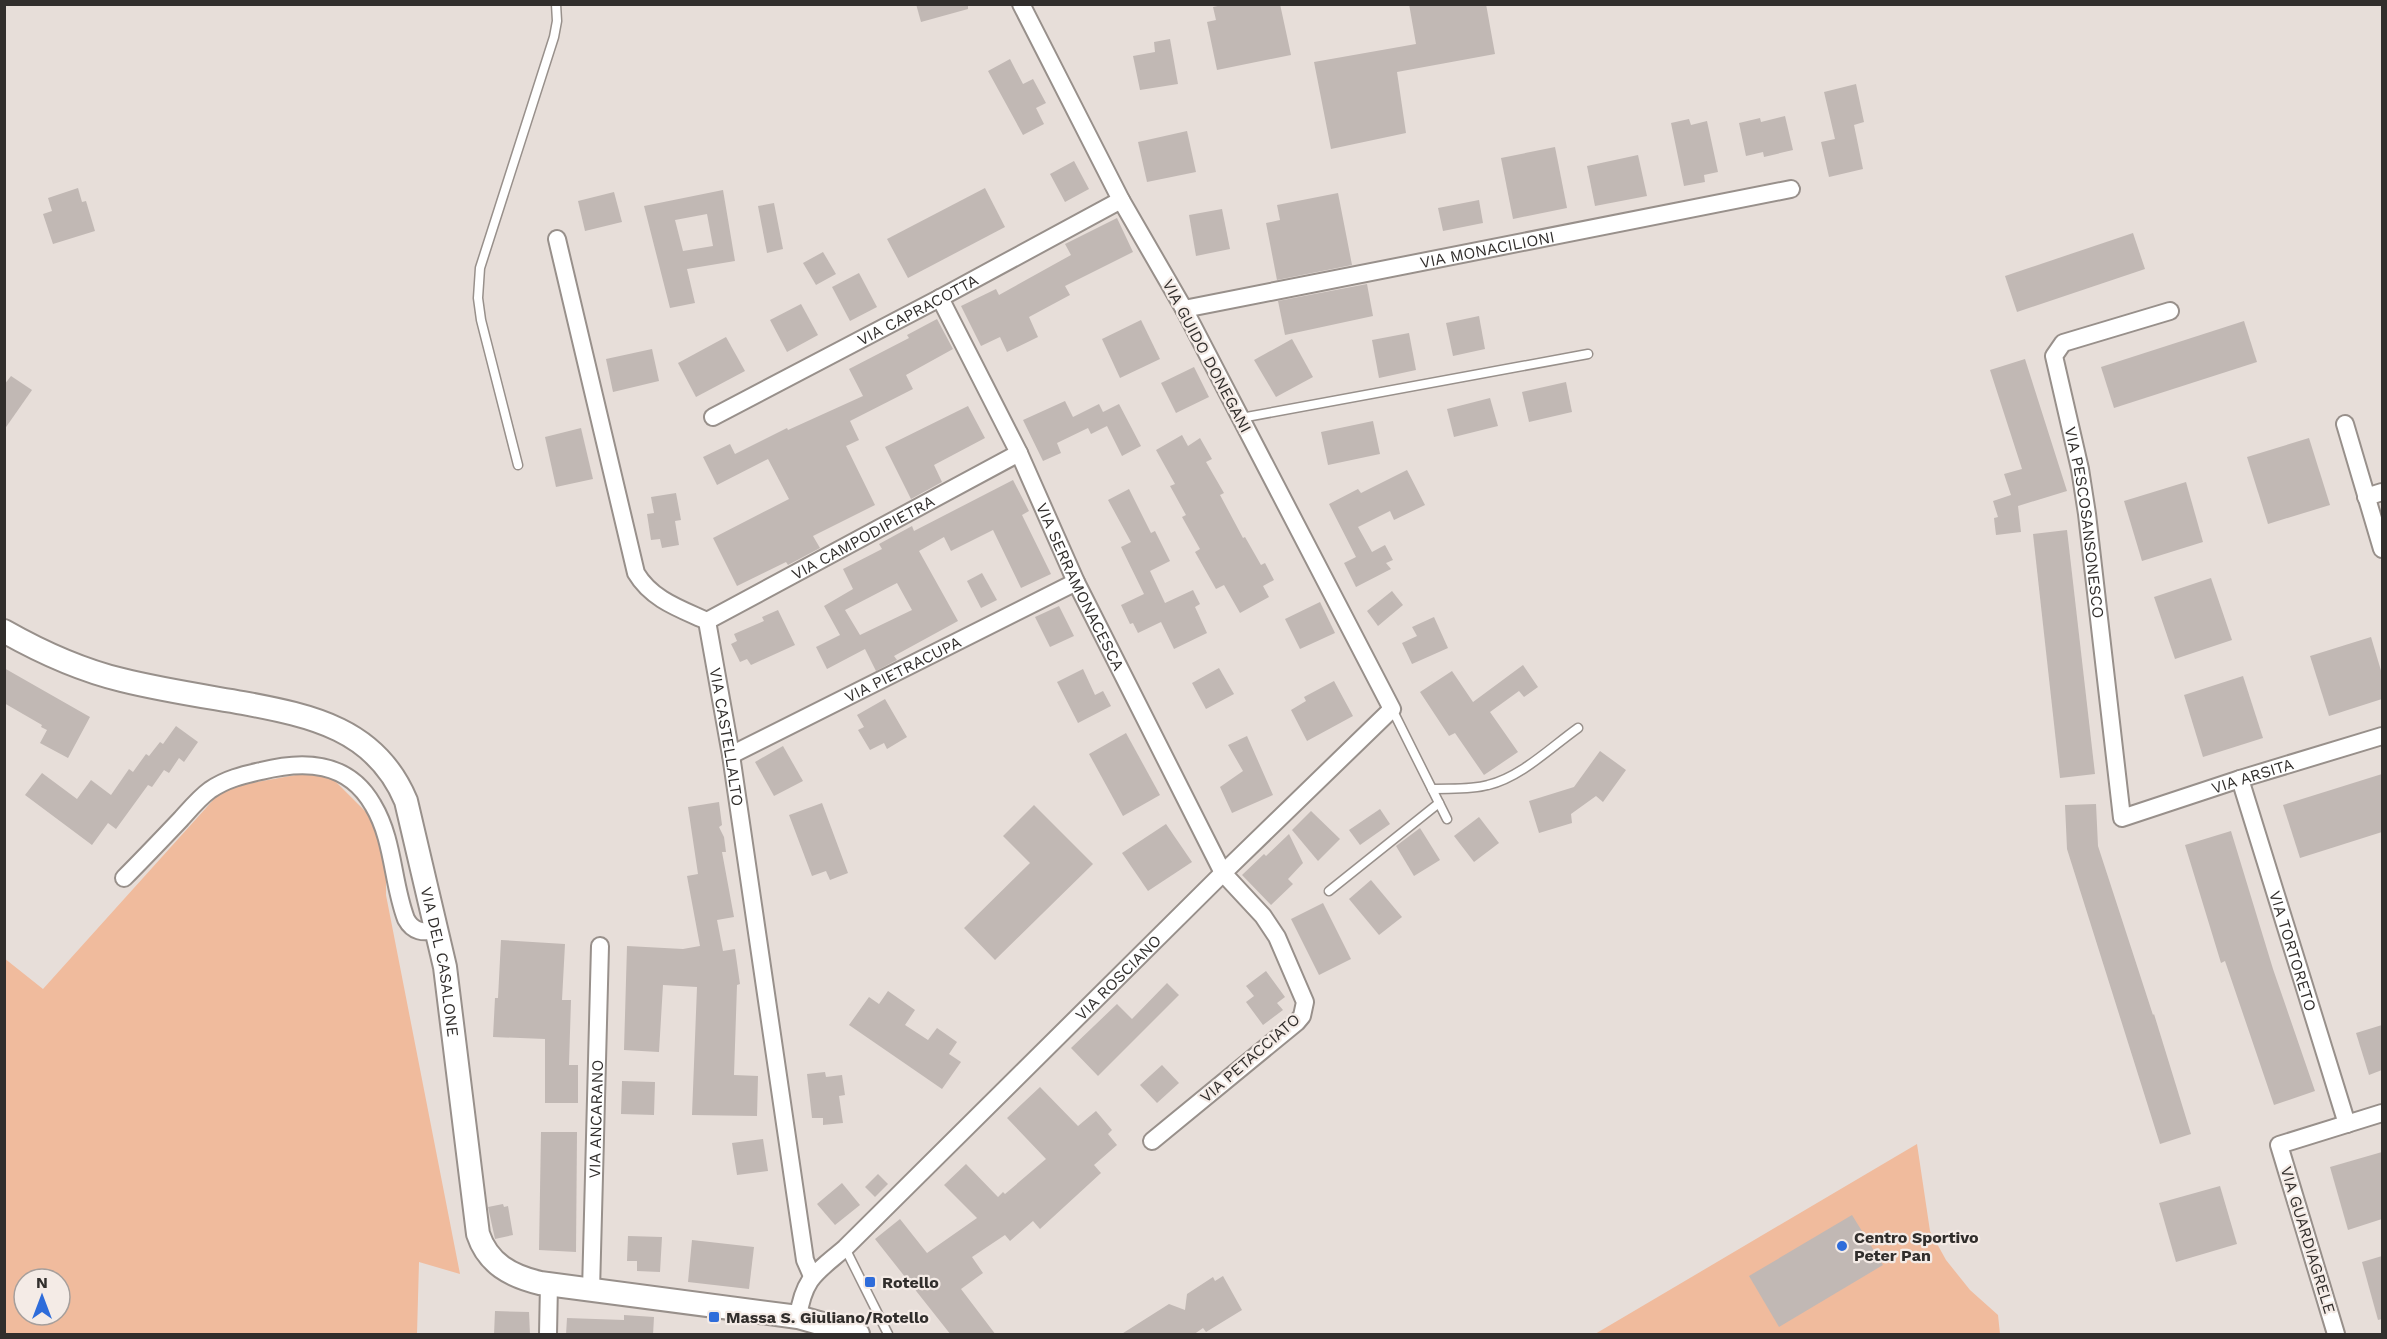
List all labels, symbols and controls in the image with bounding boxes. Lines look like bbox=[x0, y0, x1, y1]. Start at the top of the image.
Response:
street label: VIA MONACILIONI bbox=[1418, 227, 1556, 272]
street label: VIA CAPRACOTTA bbox=[854, 270, 981, 349]
street label: VIA GUIDO DONEGANI bbox=[1158, 276, 1256, 436]
street label: VIA PESCOSANSONESCO bbox=[2061, 425, 2108, 619]
street label: VIA CAMPODIPIETRA bbox=[788, 491, 938, 583]
street label: VIA SERRAMONACESCA bbox=[1033, 500, 1129, 674]
street label: VIA PIETRACUPA bbox=[841, 632, 964, 706]
street label: VIA CASTELLALTO bbox=[706, 666, 748, 807]
street label: VIA ARSITA bbox=[2209, 754, 2296, 797]
street label: VIA DEL CASALONE bbox=[417, 885, 463, 1038]
street label: VIA TORTORETO bbox=[2266, 888, 2321, 1013]
street label: VIA ROSCIANO bbox=[1071, 931, 1165, 1024]
street label: VIA PETACCIATO bbox=[1196, 1010, 1304, 1106]
street label: VIA ANCARANO bbox=[584, 1060, 607, 1179]
street label: VIA GUARDIAGRELE bbox=[2277, 1164, 2339, 1316]
place label: Centro Sportivo Peter Pan bbox=[1854, 1228, 1979, 1265]
marker: Centro Sportivo Peter Pan bbox=[1835, 1239, 1849, 1253]
north arrow bbox=[12, 1267, 72, 1327]
text: N bbox=[36, 1273, 48, 1292]
place label: Rotello bbox=[882, 1273, 939, 1292]
marker: Rotello bbox=[863, 1275, 877, 1289]
place label: Massa S. Giuliano/Rotello bbox=[726, 1308, 929, 1327]
marker: Massa S. Giuliano/Rotello bbox=[707, 1310, 721, 1324]

